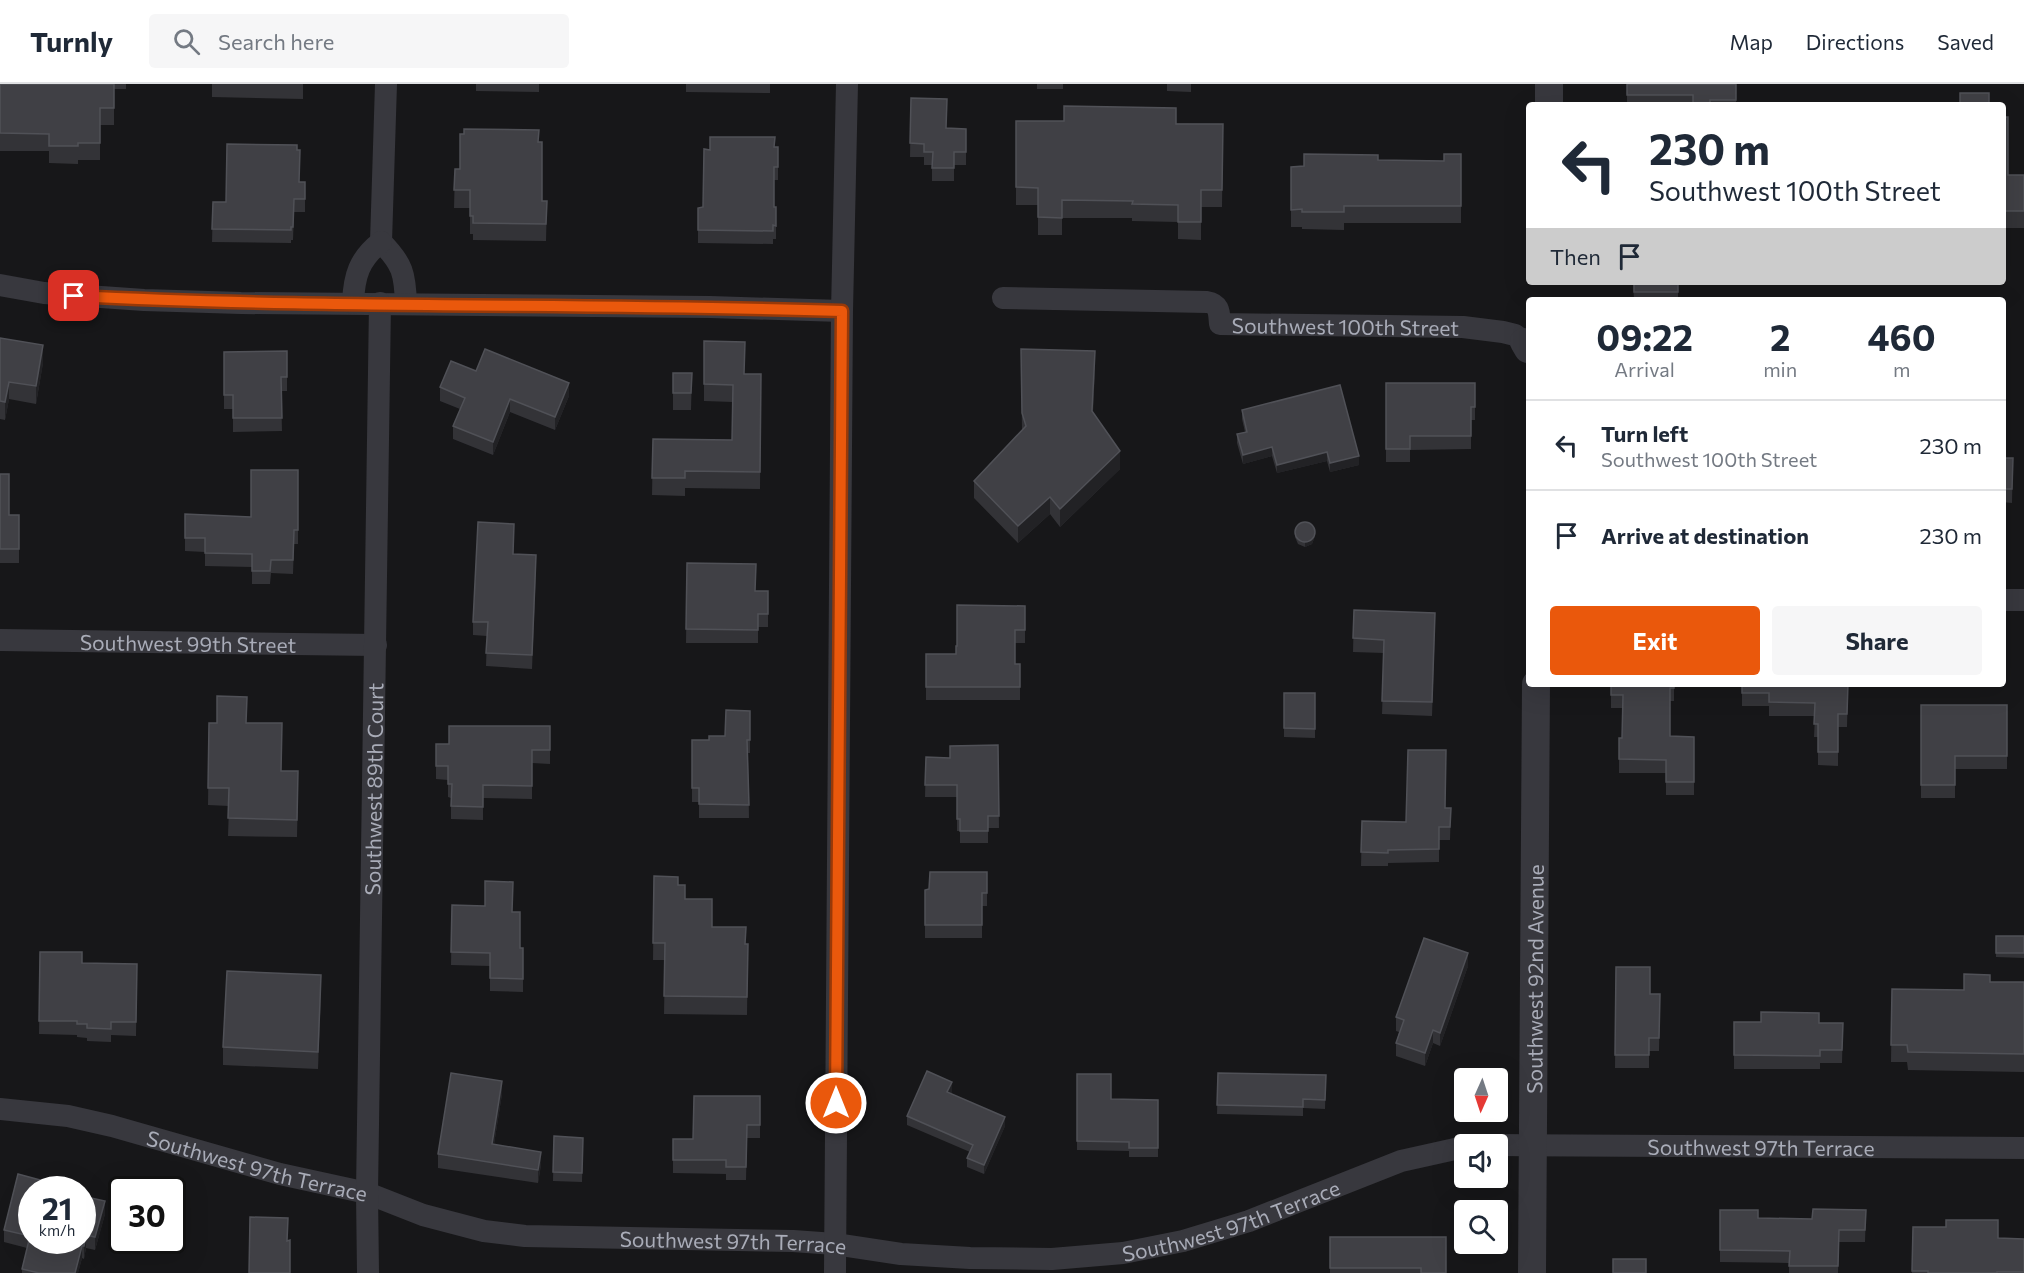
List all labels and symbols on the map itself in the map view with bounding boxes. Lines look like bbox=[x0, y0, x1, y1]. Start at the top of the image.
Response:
pin bbox=[48, 270, 99, 321]
street label: Southwest 100th Street bbox=[1232, 312, 1459, 339]
street label: Southwest 99th Street bbox=[80, 629, 296, 656]
street label: Southwest 89th Court bbox=[359, 683, 387, 896]
street label: Southwest 92nd Avenue bbox=[1521, 864, 1547, 1094]
north arrow bbox=[1454, 1068, 1508, 1122]
position arrow bbox=[804, 1071, 868, 1135]
street label: Southwest 97th Terrace bbox=[144, 1124, 370, 1205]
street label: Southwest 97th Terrace bbox=[1647, 1133, 1875, 1160]
street label: Southwest 97th Terrace bbox=[1120, 1174, 1343, 1265]
speed limit sign: 30 bbox=[108, 1176, 186, 1254]
street label: Southwest 97th Terrace bbox=[619, 1225, 848, 1258]

